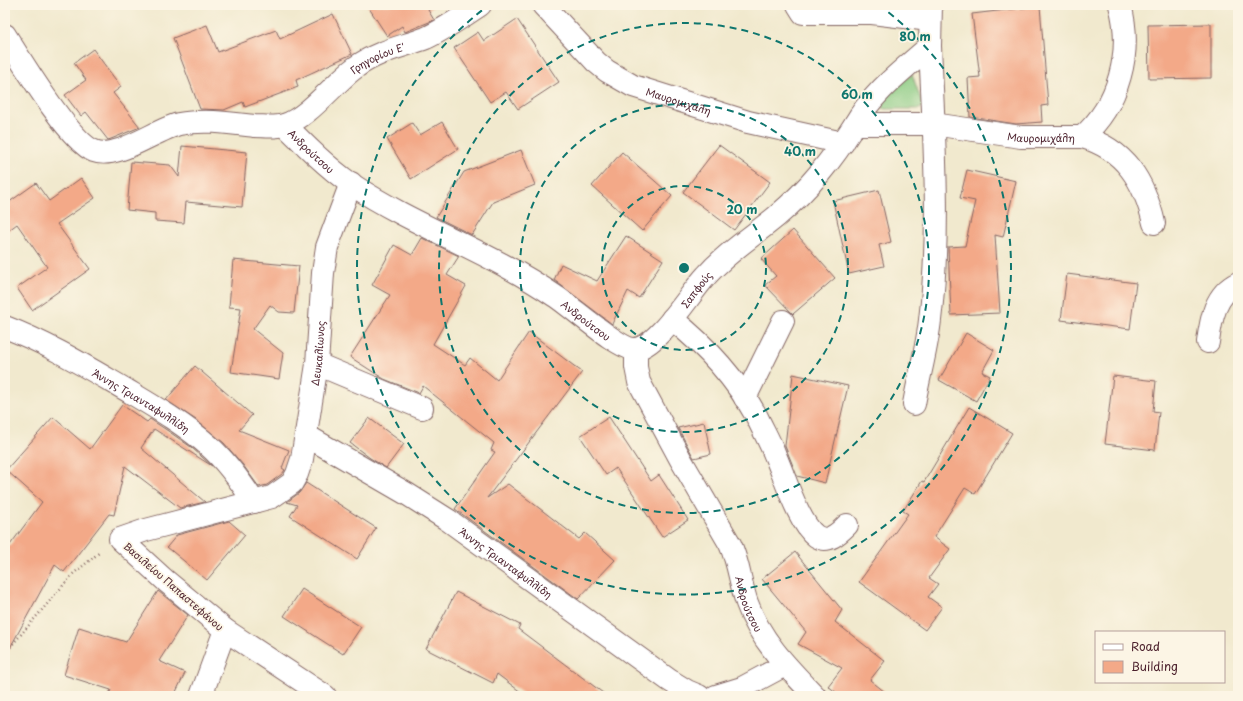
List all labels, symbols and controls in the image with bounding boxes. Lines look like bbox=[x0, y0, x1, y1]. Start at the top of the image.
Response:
text: 80 m bbox=[899, 27, 931, 45]
street label: Γρηγορίου Ε' bbox=[346, 38, 406, 77]
street label: Μαυρομιχάλη bbox=[644, 83, 713, 118]
text: 60 m bbox=[841, 85, 873, 103]
street label: Ανδρούτσου bbox=[285, 125, 338, 176]
street label: Μαυρομιχάλη bbox=[1006, 128, 1075, 145]
text: 40 m bbox=[784, 142, 816, 160]
text: 20 m bbox=[726, 200, 758, 218]
centre of rings bbox=[677, 261, 691, 275]
street label: Σαπφούς bbox=[677, 267, 715, 310]
street label: Ανδρούτσου bbox=[559, 296, 614, 344]
street label: Δευκαλίωνος bbox=[306, 320, 327, 387]
street label: Άννης Τριανταφυλλίδη bbox=[90, 365, 193, 436]
street label: Άννης Τριανταφυλλίδη bbox=[456, 523, 556, 601]
street label: Βασιλείου Παπαστεφάνου bbox=[121, 538, 227, 634]
street label: Ανδρούτσου bbox=[733, 574, 767, 635]
legend bbox=[1095, 631, 1225, 683]
text: Road bbox=[1131, 637, 1160, 655]
text: Building bbox=[1131, 657, 1178, 675]

